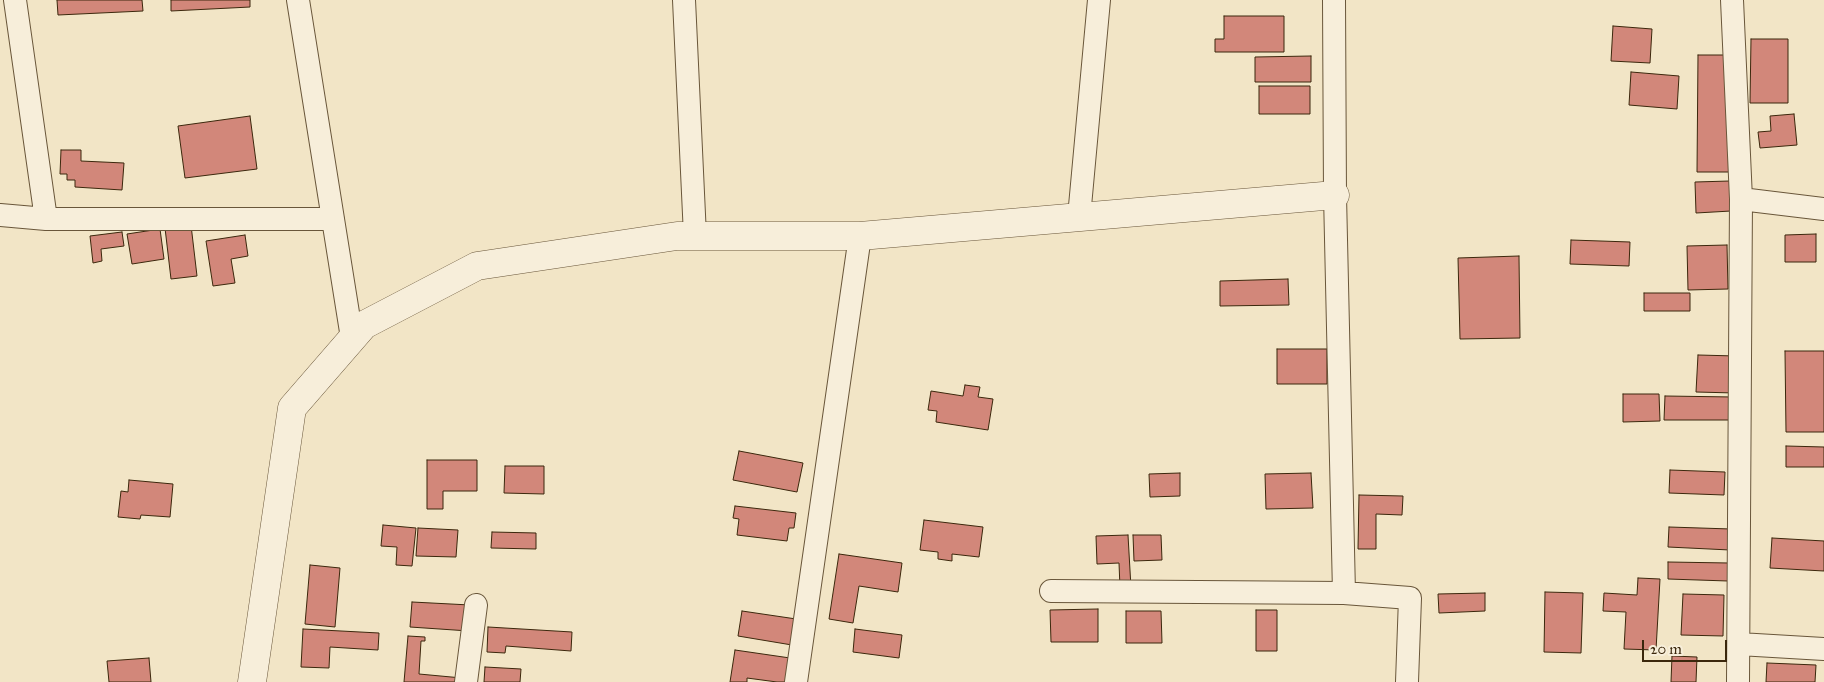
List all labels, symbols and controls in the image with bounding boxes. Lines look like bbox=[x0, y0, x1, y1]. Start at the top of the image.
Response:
scale bar bbox=[1644, 630, 1729, 662]
text: 20 m bbox=[1650, 640, 1682, 658]

